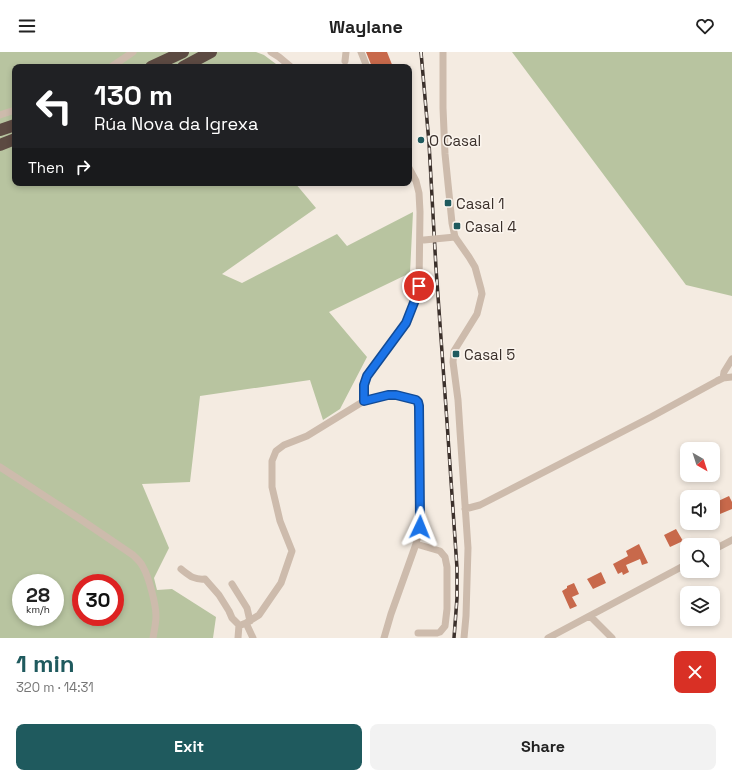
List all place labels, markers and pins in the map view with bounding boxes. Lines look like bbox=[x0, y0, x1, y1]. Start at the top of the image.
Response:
place label: O Casal bbox=[429, 131, 481, 150]
marker: O Casal bbox=[416, 135, 426, 145]
place label: Casal 1 bbox=[456, 194, 504, 213]
marker: Casal 1 bbox=[443, 198, 453, 208]
place label: Casal 4 bbox=[465, 217, 517, 236]
marker: Casal 4 bbox=[452, 221, 462, 231]
pin bbox=[402, 269, 436, 303]
place label: Casal 5 bbox=[464, 345, 515, 364]
marker: Casal 5 bbox=[451, 349, 461, 359]

